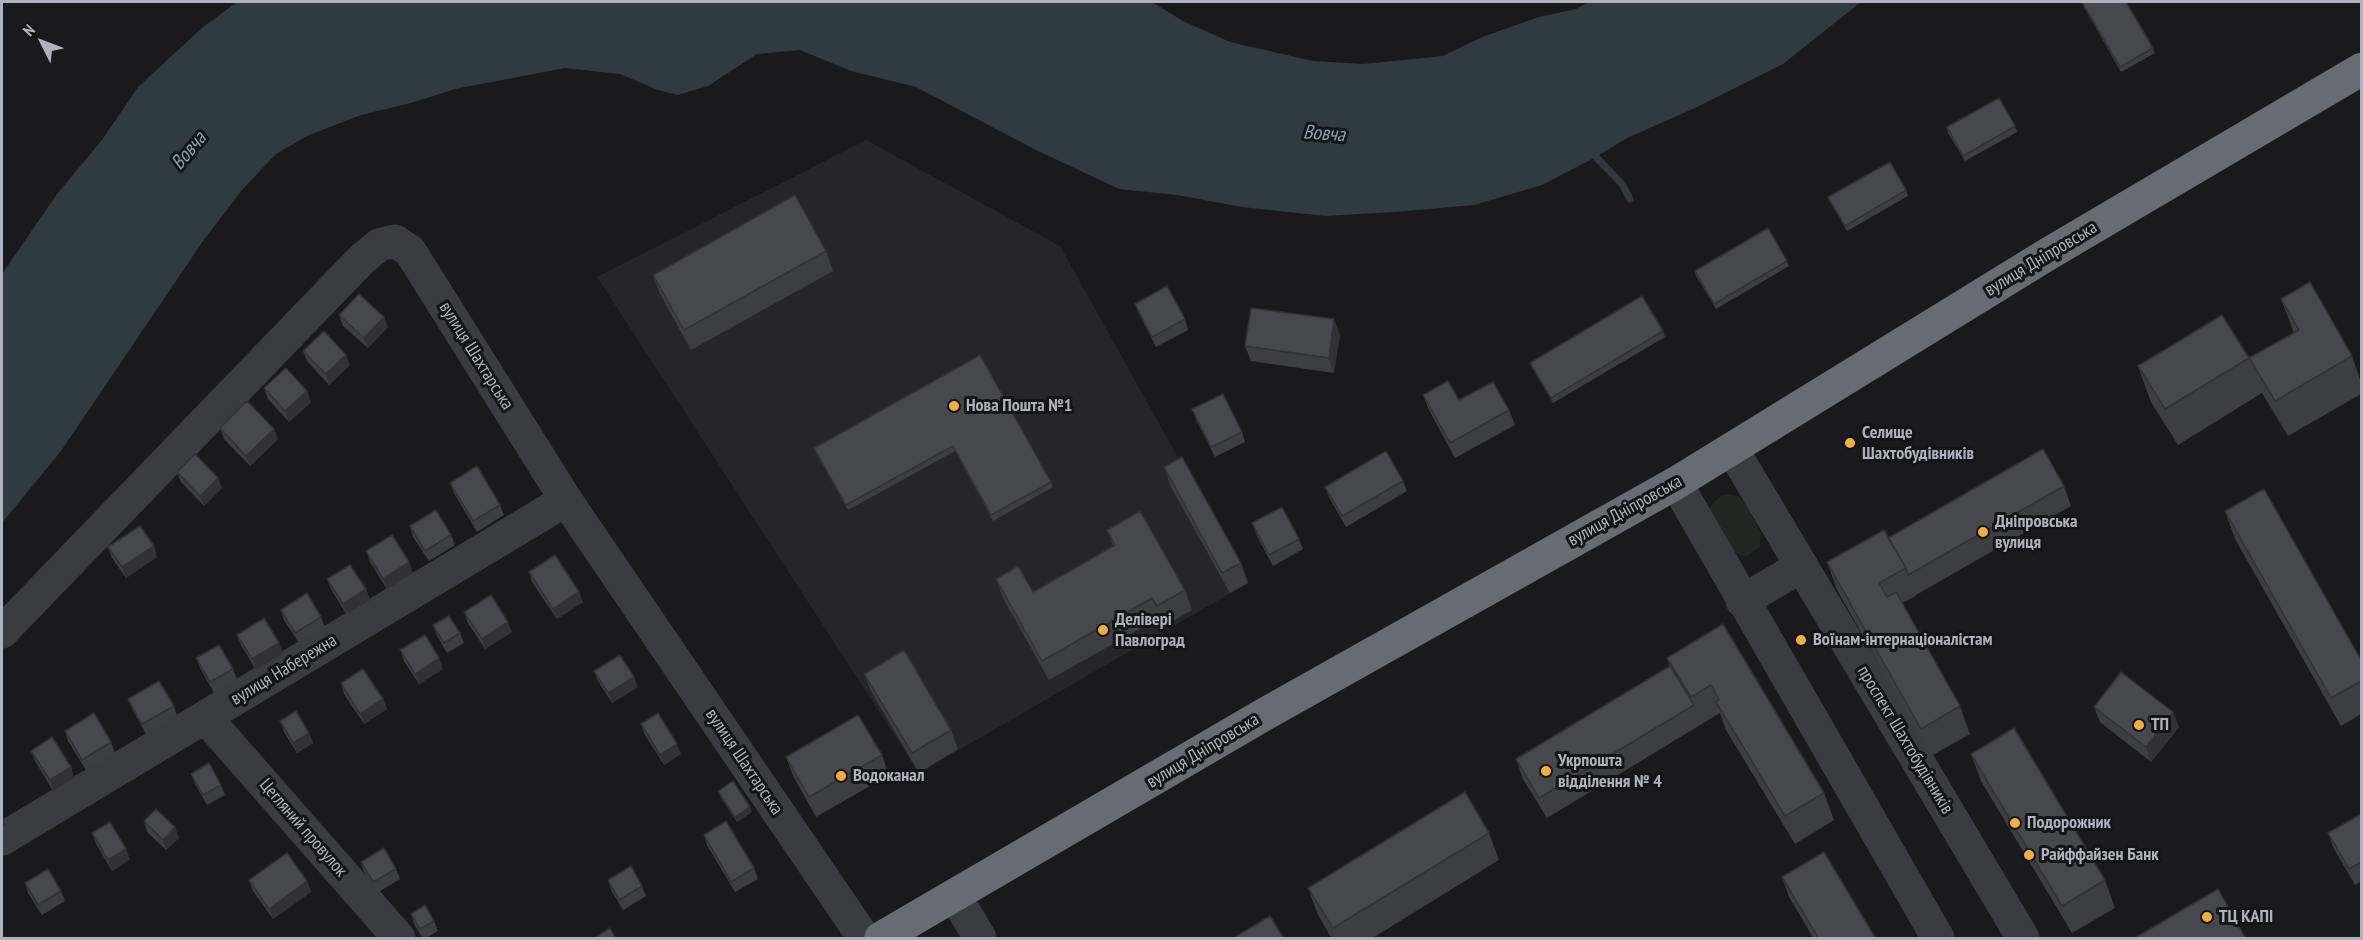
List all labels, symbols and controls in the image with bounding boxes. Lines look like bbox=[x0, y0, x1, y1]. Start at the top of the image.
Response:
north arrow bbox=[12, 12, 72, 72]
text: N bbox=[18, 20, 39, 40]
water label: Вовча bbox=[1302, 121, 1346, 147]
water label: Вовча bbox=[166, 127, 212, 175]
street label: вулиця Дніпровська bbox=[1981, 217, 2101, 301]
street label: вулиця Шахтарська bbox=[434, 298, 518, 414]
place label: Нова Пошта №1 bbox=[966, 395, 1072, 417]
marker: Нова Пошта №1 bbox=[947, 399, 961, 413]
place label: Селище Шахтобудівників bbox=[1862, 422, 1974, 464]
marker: Селище Шахтобудівників bbox=[1843, 436, 1857, 450]
street label: вулиця Дніпровська bbox=[1564, 471, 1686, 551]
place label: Дніпровська вулиця bbox=[1995, 511, 2077, 554]
marker: Дніпровська вулиця bbox=[1976, 525, 1990, 539]
place label: Делівері Павлоград bbox=[1115, 609, 1185, 652]
marker: Делівері Павлоград bbox=[1096, 623, 1110, 637]
place label: Воїнам-інтернаціоналістам bbox=[1813, 629, 1992, 651]
street label: вулиця Набережна bbox=[227, 630, 341, 710]
marker: Воїнам-інтернаціоналістам bbox=[1794, 633, 1808, 647]
street label: проспект Шахтобудівників bbox=[1852, 662, 1958, 818]
street label: вулиця Шахтарська bbox=[701, 705, 787, 819]
street label: вулиця Дніпровська bbox=[1143, 709, 1263, 793]
place label: ТП bbox=[2151, 714, 2169, 736]
marker: ТП bbox=[2132, 718, 2146, 732]
place label: Укрпошта відділення № 4 bbox=[1558, 750, 1662, 792]
marker: Укрпошта відділення № 4 bbox=[1539, 764, 1553, 778]
place label: Водоканал bbox=[853, 765, 924, 787]
marker: Водоканал bbox=[834, 769, 848, 783]
street label: Цегляний провулок bbox=[255, 775, 351, 881]
place label: Подорожник bbox=[2027, 812, 2111, 834]
marker: Подорожник bbox=[2008, 816, 2022, 830]
place label: Райффайзен Банк bbox=[2041, 844, 2159, 866]
marker: Райффайзен Банк bbox=[2022, 848, 2036, 862]
place label: ТЦ КАПІ bbox=[2219, 906, 2273, 928]
marker: ТЦ КАПІ bbox=[2200, 910, 2214, 924]

